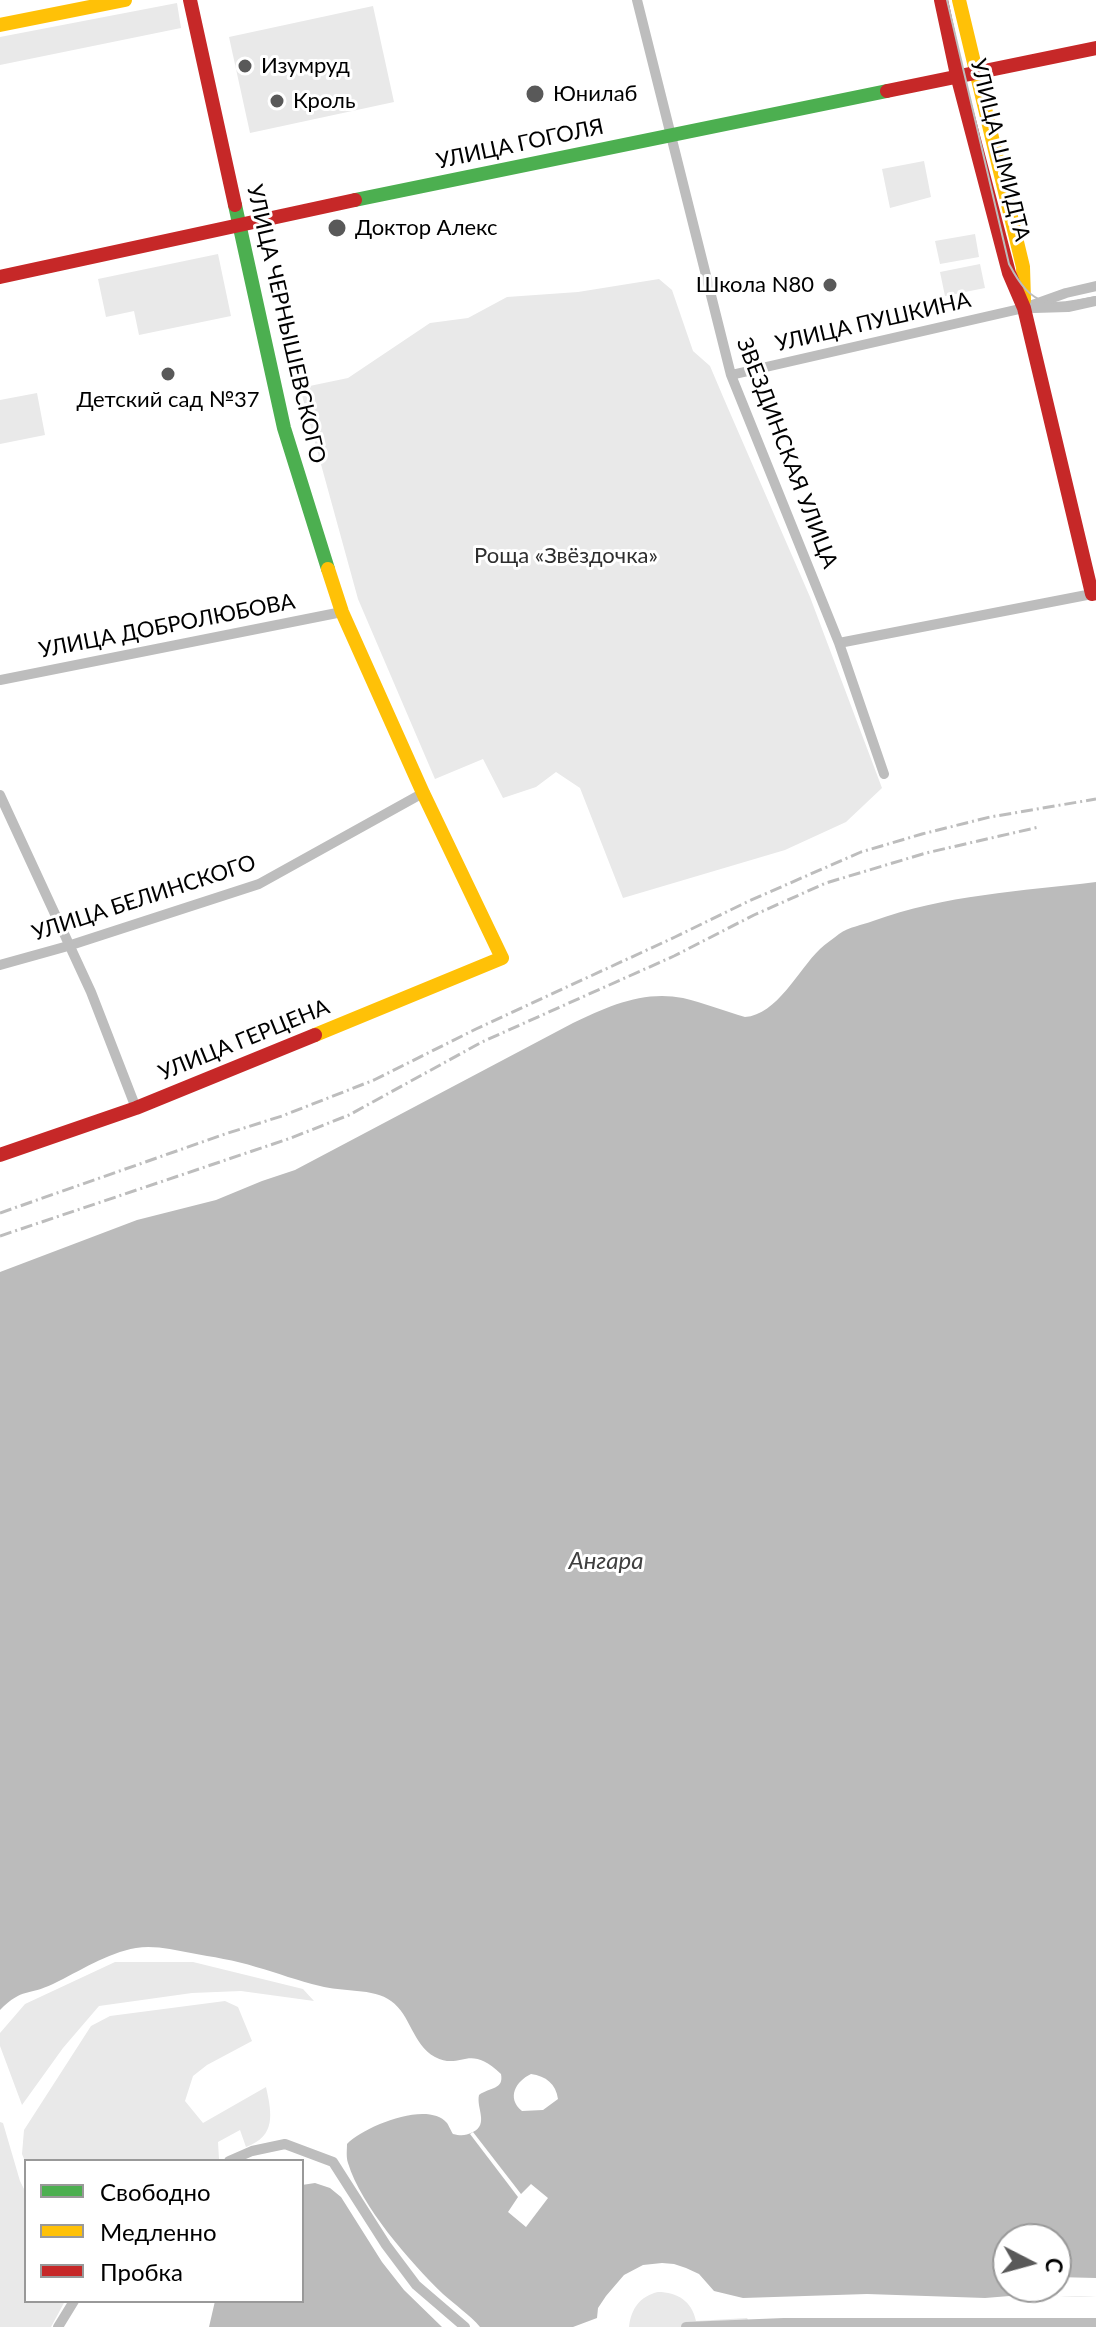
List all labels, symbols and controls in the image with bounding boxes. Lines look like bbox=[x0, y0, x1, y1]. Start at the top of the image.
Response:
place label: Изумруд bbox=[261, 53, 350, 79]
street label: УЛИЦА ШМИДТА bbox=[965, 56, 1035, 244]
marker: Изумруд bbox=[236, 57, 254, 75]
place label: Юнилаб bbox=[553, 81, 637, 107]
marker: Юнилаб bbox=[524, 83, 546, 105]
place label: Кроль bbox=[293, 88, 355, 114]
marker: Кроль bbox=[268, 92, 286, 110]
street label: УЛИЦА ГОГОЛЯ bbox=[434, 113, 606, 175]
street label: УЛИЦА ЧЕРНЫШЕВСКОГО bbox=[241, 182, 331, 466]
place label: Доктор Алекс bbox=[355, 215, 498, 241]
marker: Доктор Алекс bbox=[326, 217, 348, 239]
place label: Школа N80 bbox=[696, 272, 814, 298]
marker: Школа N80 bbox=[821, 276, 839, 294]
street label: УЛИЦА ПУШКИНА bbox=[773, 287, 973, 357]
street label: ЗВЕЗДИНСКАЯ УЛИЦА bbox=[731, 334, 843, 572]
marker: Детский сад №37 bbox=[159, 365, 177, 383]
place label: Детский сад №37 bbox=[76, 387, 260, 413]
park label: Роща «Звёздочка» bbox=[474, 543, 658, 569]
street label: УЛИЦА ДОБРОЛЮБОВА bbox=[37, 588, 297, 664]
street label: УЛИЦА БЕЛИНСКОГО bbox=[29, 849, 259, 947]
street label: УЛИЦА ГЕРЦЕНА bbox=[155, 994, 333, 1086]
water label: Ангара bbox=[569, 1547, 643, 1575]
legend bbox=[24, 2159, 304, 2303]
text: Свободно bbox=[100, 2177, 211, 2206]
text: Медленно bbox=[100, 2217, 217, 2246]
north arrow bbox=[992, 2223, 1072, 2303]
text: Пробка bbox=[100, 2257, 183, 2286]
text: С bbox=[1040, 2257, 1069, 2274]

